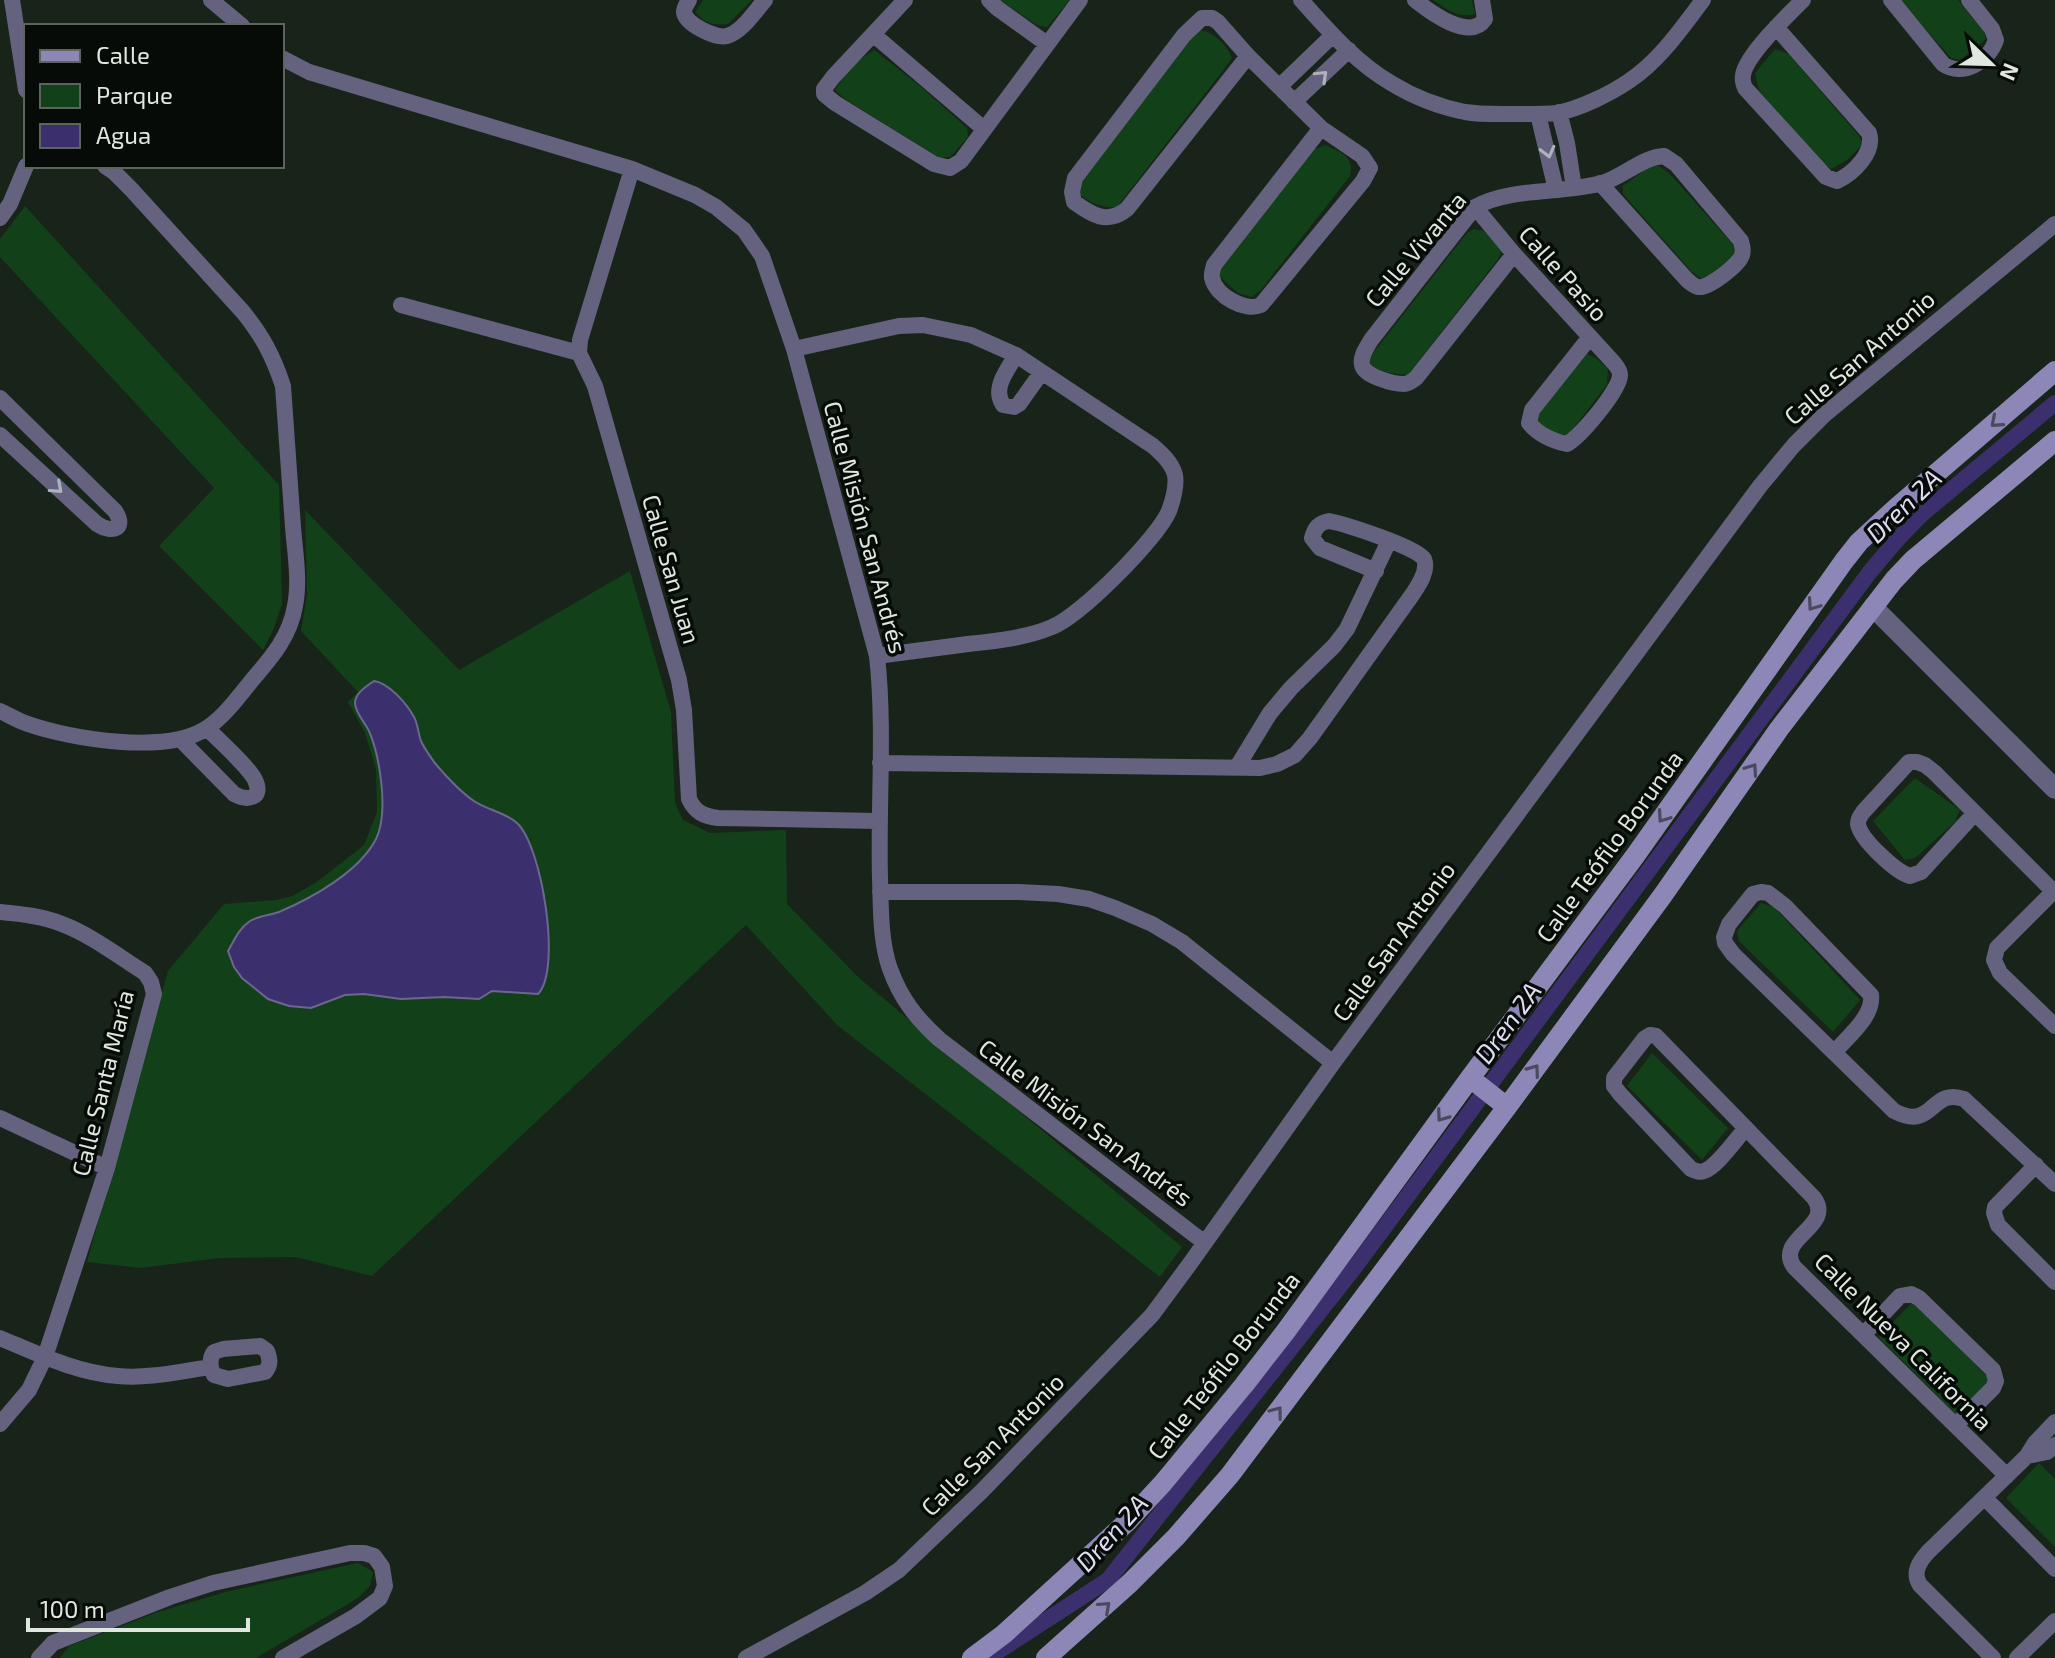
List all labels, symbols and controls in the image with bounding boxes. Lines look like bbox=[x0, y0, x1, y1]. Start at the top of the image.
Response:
legend bbox=[24, 24, 284, 168]
north arrow bbox=[1951, 24, 2031, 104]
text: Calle bbox=[96, 40, 150, 69]
text: N bbox=[1995, 60, 2025, 85]
one-way arrow bbox=[1313, 71, 1327, 86]
text: Parque bbox=[96, 80, 173, 109]
text: Agua bbox=[96, 120, 151, 149]
one-way arrow bbox=[1538, 144, 1555, 158]
street label: Calle Vivanta bbox=[1358, 186, 1472, 312]
street label: Calle Pasio bbox=[1514, 219, 1614, 327]
street label: Calle San Antonio bbox=[1778, 284, 1940, 430]
street label: Calle Misión San Andrés bbox=[818, 398, 914, 656]
one-way arrow bbox=[1991, 412, 2005, 426]
water label: Dren 2A bbox=[1859, 462, 1947, 548]
one-way arrow bbox=[48, 478, 63, 492]
street label: Calle San Juan bbox=[637, 491, 707, 647]
one-way arrow bbox=[1808, 596, 1823, 610]
street label: Calle Teófilo Borunda bbox=[1530, 744, 1688, 948]
one-way arrow bbox=[1742, 763, 1757, 777]
one-way arrow bbox=[1658, 808, 1673, 822]
street label: Calle San Antonio bbox=[1325, 856, 1461, 1026]
water label: Dren 2A bbox=[1467, 975, 1547, 1069]
street label: Calle Santa María bbox=[65, 987, 139, 1179]
street label: Calle Misión San Andrés bbox=[974, 1032, 1198, 1212]
one-way arrow bbox=[1524, 1064, 1539, 1079]
one-way arrow bbox=[1437, 1108, 1452, 1122]
street label: Calle Nueva California bbox=[1809, 1246, 1999, 1436]
street label: Calle Teófilo Borunda bbox=[1141, 1265, 1305, 1465]
street label: Calle San Antonio bbox=[915, 1367, 1069, 1521]
one-way arrow bbox=[1267, 1407, 1282, 1421]
water label: Dren 2A bbox=[1068, 1487, 1154, 1577]
scale bar bbox=[28, 1582, 248, 1632]
text: 100 m bbox=[40, 1594, 105, 1623]
one-way arrow bbox=[1096, 1601, 1110, 1616]

